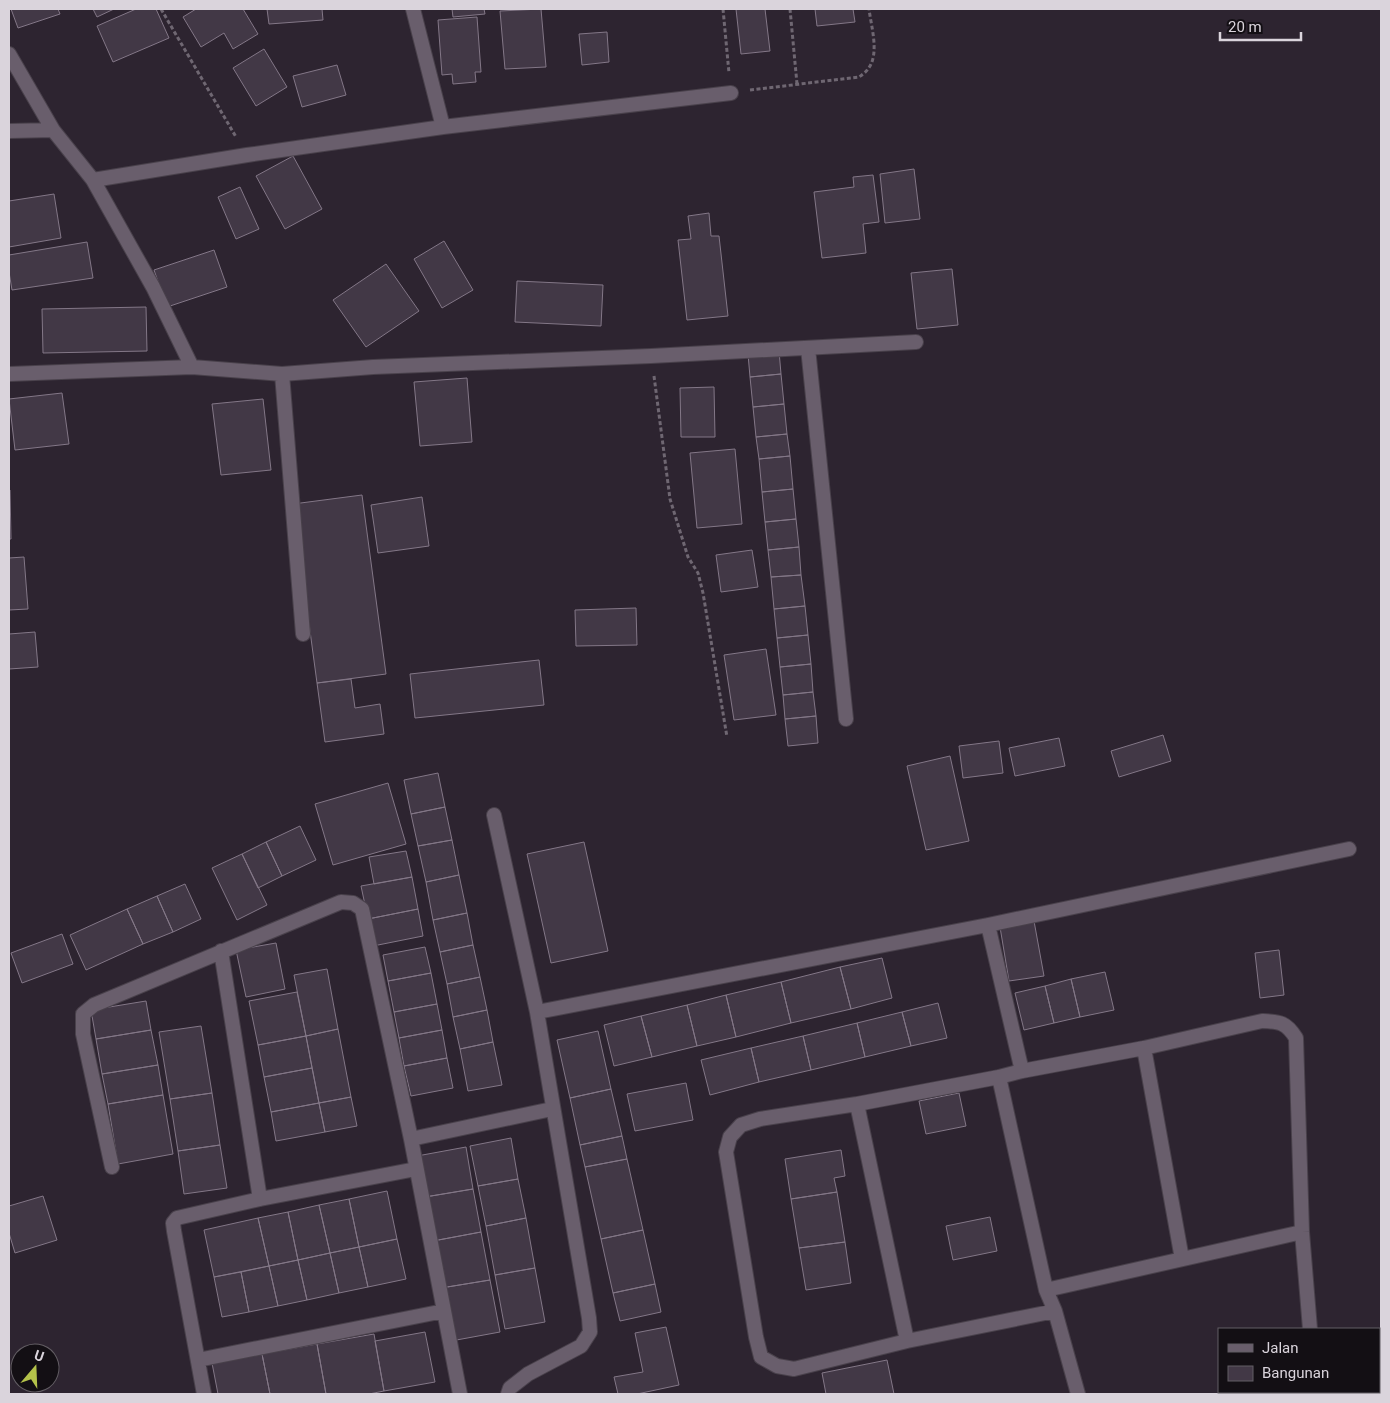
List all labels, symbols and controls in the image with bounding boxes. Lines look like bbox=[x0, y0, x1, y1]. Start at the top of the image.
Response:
scale bar bbox=[1220, 10, 1301, 42]
text: 20 m bbox=[1228, 18, 1262, 36]
legend bbox=[1218, 1328, 1380, 1393]
text: Jalan bbox=[1262, 1339, 1299, 1357]
north arrow bbox=[10, 1343, 60, 1393]
text: U bbox=[32, 1347, 46, 1365]
text: Bangunan bbox=[1262, 1364, 1329, 1382]

